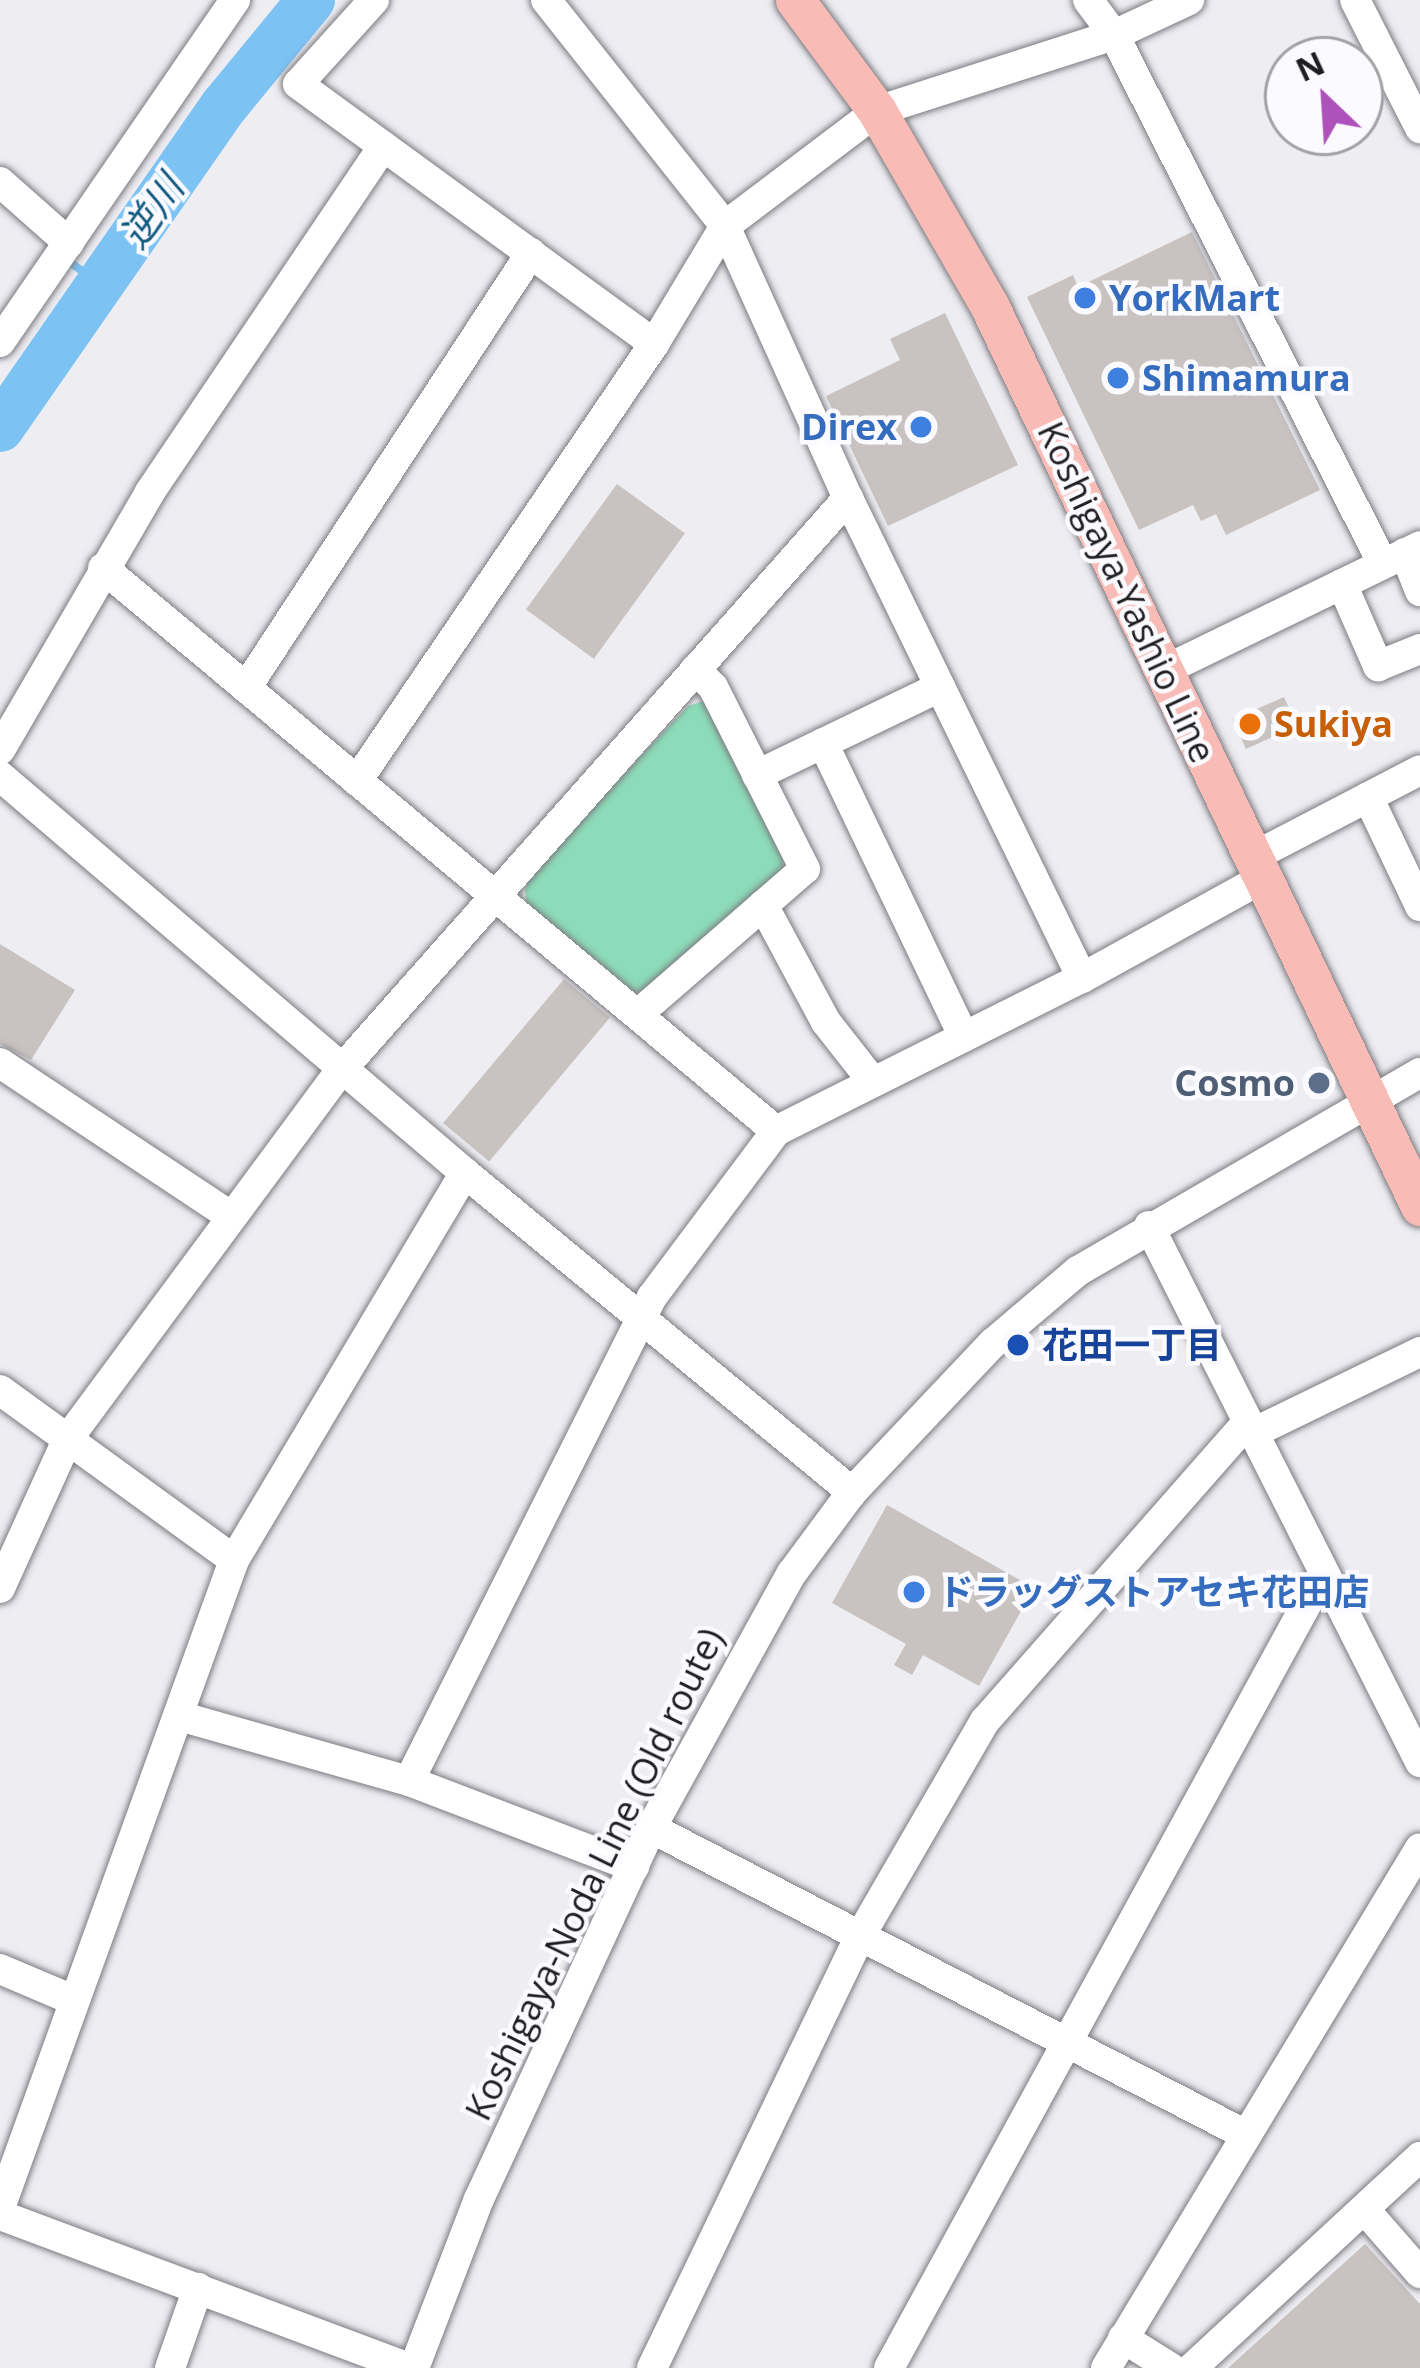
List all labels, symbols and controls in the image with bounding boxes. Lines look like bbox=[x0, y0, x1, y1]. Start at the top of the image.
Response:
north arrow bbox=[1264, 36, 1384, 156]
text: N bbox=[1288, 40, 1332, 92]
water label: 逆川 bbox=[109, 166, 193, 256]
place label: YorkMart bbox=[1109, 276, 1280, 320]
marker: YorkMart bbox=[1072, 285, 1098, 311]
place label: Shimamura bbox=[1142, 356, 1351, 400]
marker: Shimamura bbox=[1105, 365, 1131, 391]
place label: Direx bbox=[801, 405, 897, 449]
marker: Direx bbox=[908, 414, 934, 440]
street label: Koshigaya-Yashio Line bbox=[1029, 415, 1225, 769]
place label: Sukiya bbox=[1274, 702, 1393, 746]
marker: Sukiya bbox=[1237, 711, 1263, 737]
place label: Cosmo bbox=[1174, 1061, 1295, 1105]
marker: Cosmo bbox=[1306, 1070, 1332, 1096]
place label: 花田一丁目 bbox=[1042, 1323, 1222, 1367]
marker: 花田一丁目 bbox=[1005, 1332, 1031, 1358]
place label: ドラッグストアセキ花田店 bbox=[938, 1570, 1370, 1614]
marker: ドラッグストアセキ花田店 bbox=[901, 1579, 927, 1605]
street label: Koshigaya-Noda Line (Old route) bbox=[456, 1621, 732, 2127]

